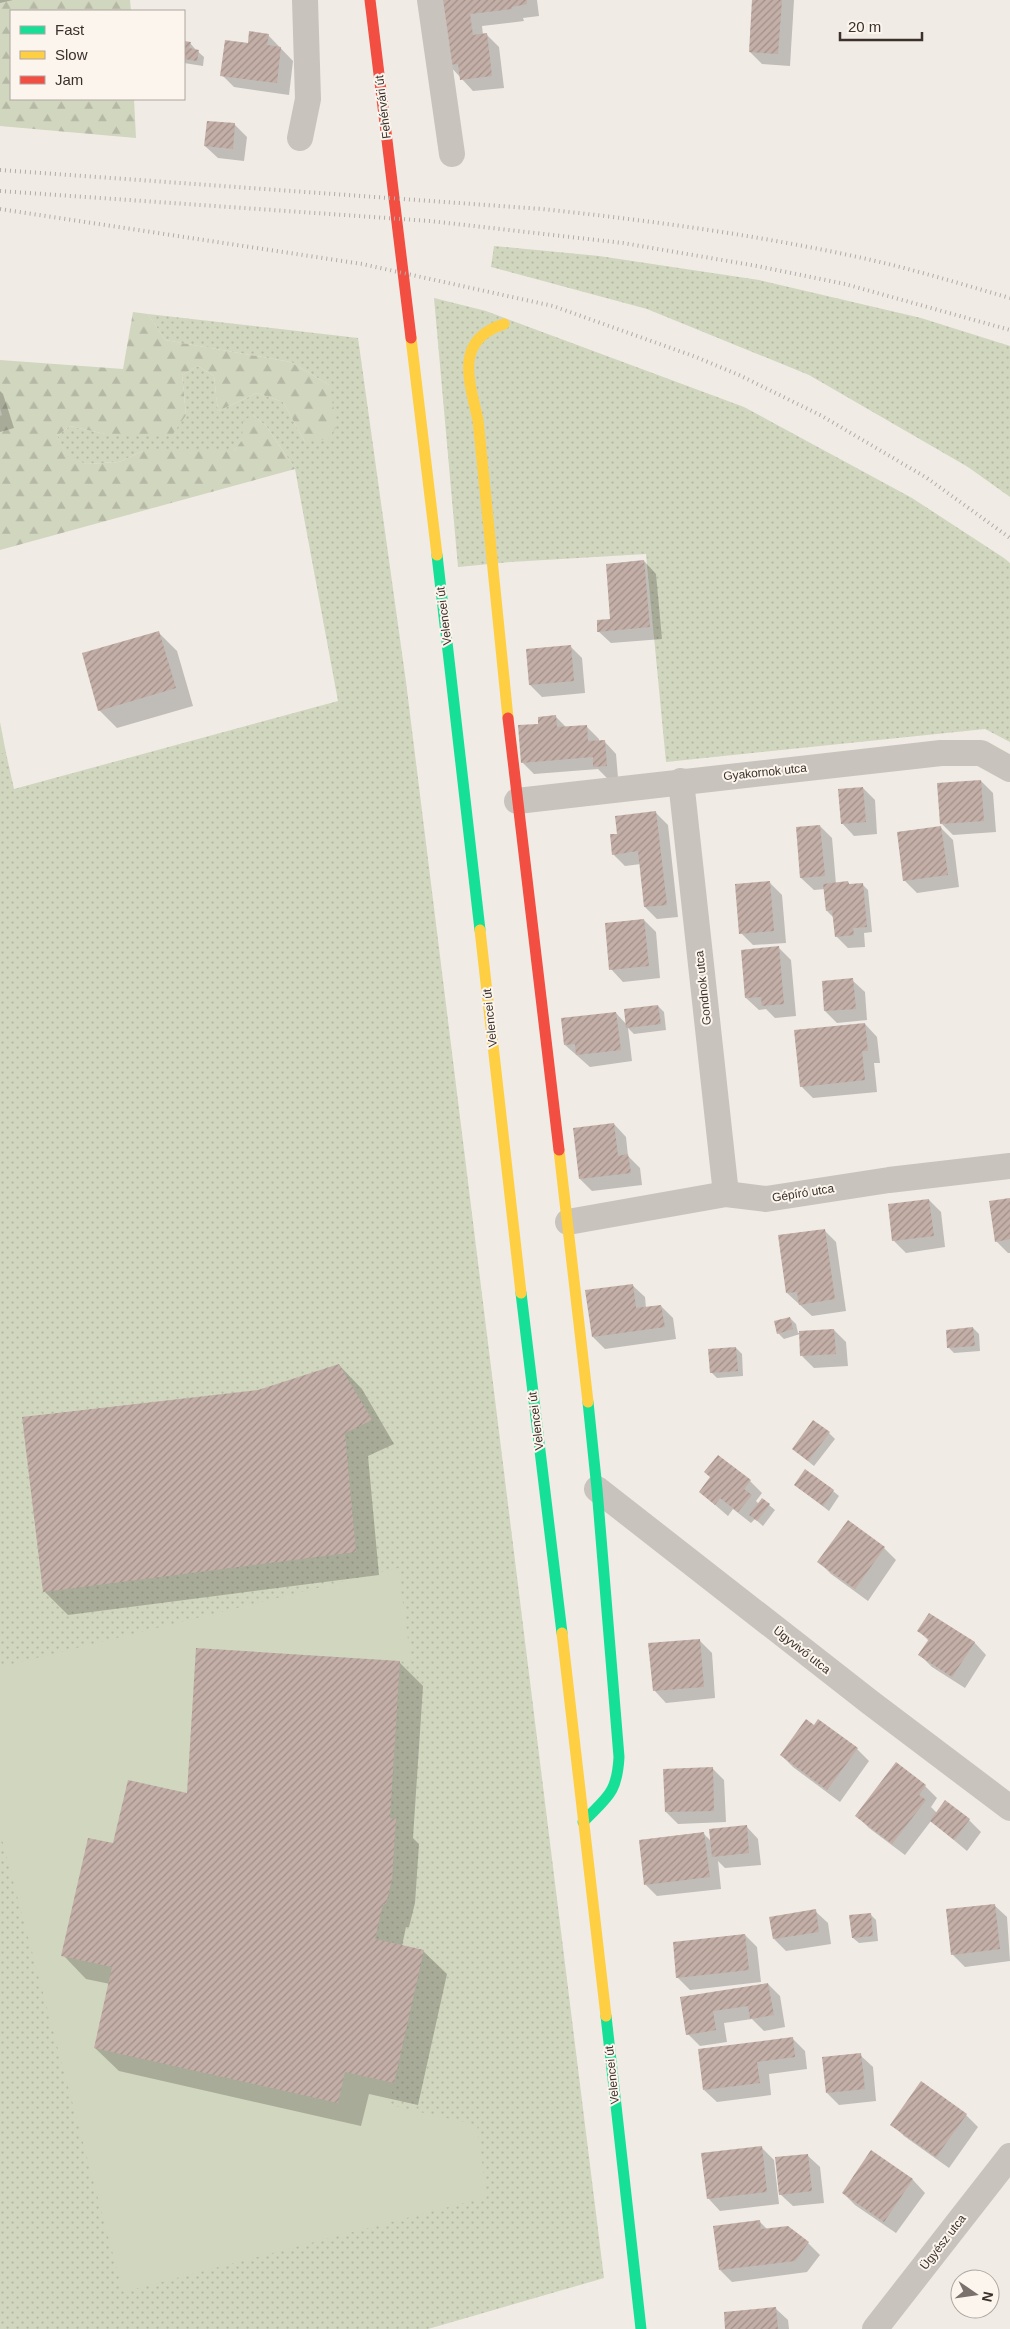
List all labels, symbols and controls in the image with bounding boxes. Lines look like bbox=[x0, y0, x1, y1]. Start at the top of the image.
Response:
legend bbox=[10, 10, 185, 100]
scale bar bbox=[840, 10, 922, 42]
text: 20 m bbox=[848, 18, 881, 35]
text: Fast bbox=[55, 21, 85, 38]
text: Slow bbox=[55, 46, 88, 63]
text: Jam bbox=[55, 71, 83, 88]
street label: Fehérvári út bbox=[372, 74, 394, 140]
street label: Velencei út bbox=[433, 585, 455, 646]
street label: Gyakornok utca bbox=[722, 761, 808, 783]
street label: Gondnok utca bbox=[692, 950, 714, 1026]
street label: Velencei út bbox=[480, 987, 500, 1048]
street label: Gépíró utca bbox=[771, 1181, 835, 1205]
street label: Velencei út bbox=[525, 1390, 547, 1451]
street label: Ügyvivő utca bbox=[771, 1623, 834, 1677]
street label: Velencei út bbox=[602, 2044, 622, 2105]
street label: Ügyész utca bbox=[917, 2211, 969, 2272]
north arrow bbox=[950, 2269, 1000, 2319]
text: N bbox=[979, 2290, 997, 2304]

